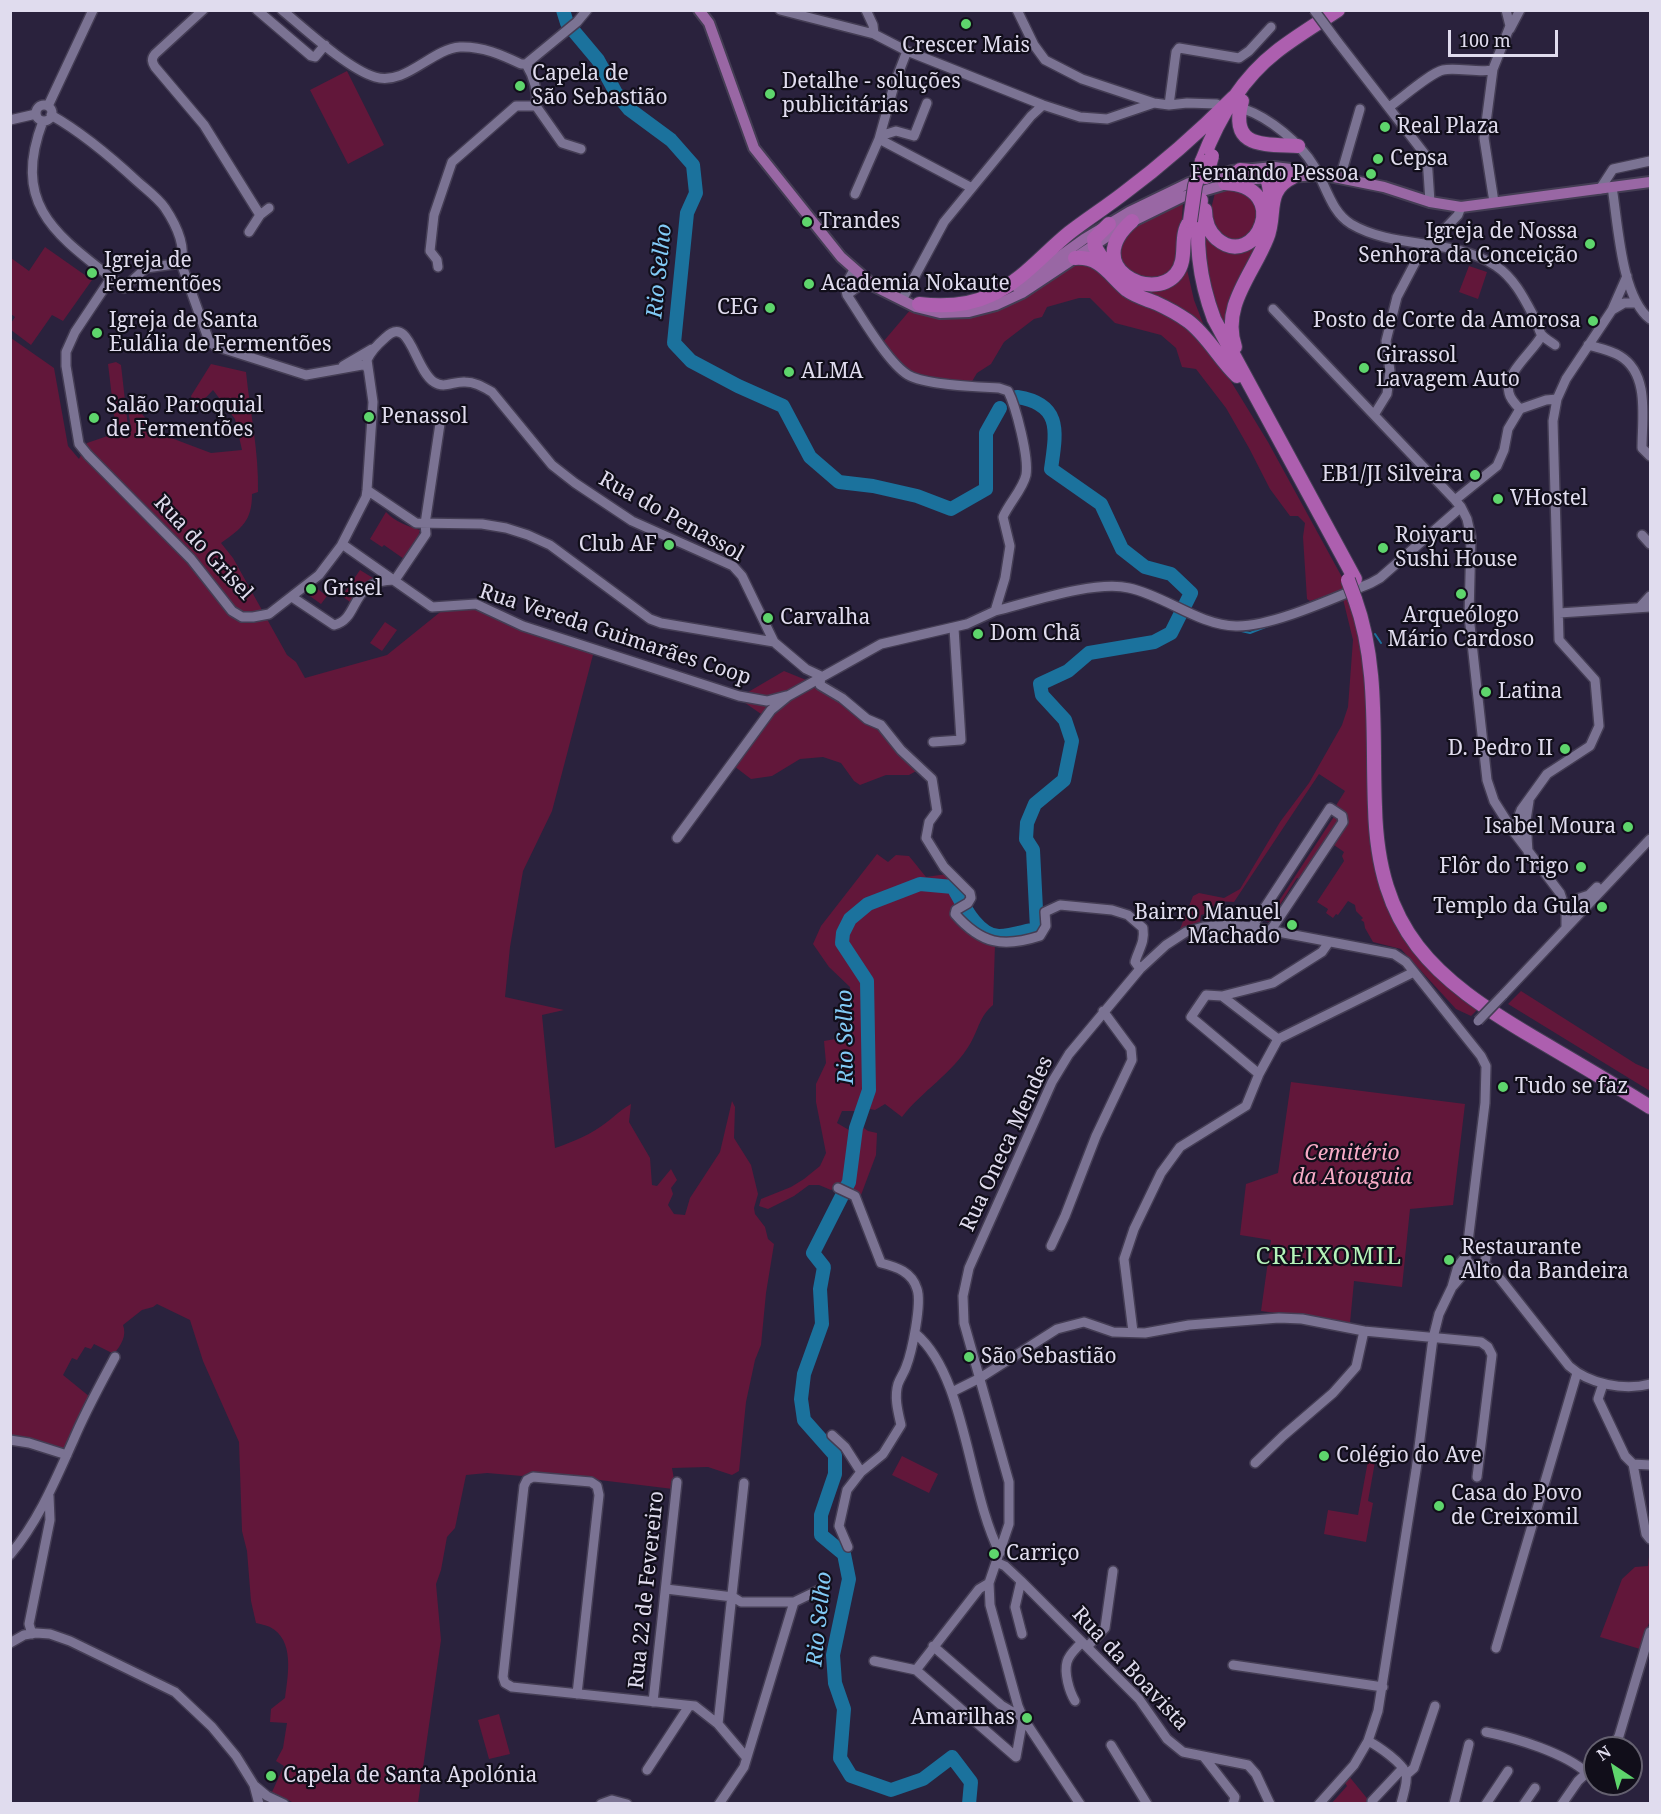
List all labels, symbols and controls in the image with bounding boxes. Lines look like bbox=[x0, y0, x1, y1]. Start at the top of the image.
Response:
marker: Crescer Mais bbox=[959, 17, 973, 31]
scale bar bbox=[1451, 18, 1560, 56]
text: 100 m bbox=[1459, 28, 1511, 52]
place label: Crescer Mais bbox=[902, 33, 1030, 59]
place label: Capela de São Sebastião bbox=[532, 61, 668, 111]
place label: Detalhe - soluções publicitárias bbox=[782, 69, 961, 119]
marker: Capela de São Sebastião bbox=[513, 79, 527, 93]
marker: Detalhe - soluções publicitárias bbox=[763, 87, 777, 101]
place label: Real Plaza bbox=[1397, 114, 1499, 140]
marker: Real Plaza bbox=[1378, 120, 1392, 134]
place label: Cepsa bbox=[1390, 146, 1448, 172]
marker: Cepsa bbox=[1371, 152, 1385, 166]
place label: Fernando Pessoa bbox=[1190, 161, 1359, 187]
marker: Fernando Pessoa bbox=[1364, 167, 1378, 181]
place label: Trandes bbox=[819, 209, 900, 235]
marker: Trandes bbox=[800, 215, 814, 229]
place label: Igreja de Nossa Senhora da Conceição bbox=[1358, 219, 1578, 269]
water label: Rio Selho bbox=[642, 222, 678, 320]
marker: Igreja de Nossa Senhora da Conceição bbox=[1583, 237, 1597, 251]
place label: Igreja de Fermentões bbox=[104, 248, 222, 298]
marker: Igreja de Fermentões bbox=[85, 266, 99, 280]
place label: Academia Nokaute bbox=[821, 271, 1010, 297]
marker: Academia Nokaute bbox=[802, 277, 816, 291]
place label: CEG bbox=[717, 295, 758, 321]
marker: CEG bbox=[763, 301, 777, 315]
place label: Igreja de Santa Eulália de Fermentões bbox=[109, 308, 331, 358]
place label: Posto de Corte da Amorosa bbox=[1313, 308, 1581, 334]
marker: Posto de Corte da Amorosa bbox=[1586, 314, 1600, 328]
marker: Igreja de Santa Eulália de Fermentões bbox=[90, 326, 104, 340]
place label: Girassol Lavagem Auto bbox=[1376, 343, 1520, 393]
place label: ALMA bbox=[801, 359, 863, 385]
marker: Girassol Lavagem Auto bbox=[1357, 361, 1371, 375]
marker: ALMA bbox=[782, 365, 796, 379]
place label: Salão Paroquial de Fermentões bbox=[106, 393, 263, 443]
place label: Penassol bbox=[381, 404, 468, 430]
marker: Penassol bbox=[362, 410, 376, 424]
marker: Salão Paroquial de Fermentões bbox=[87, 411, 101, 425]
place label: EB1/JI Silveira bbox=[1322, 462, 1463, 488]
street label: Rua do Penassol bbox=[594, 467, 748, 567]
marker: EB1/JI Silveira bbox=[1468, 468, 1482, 482]
place label: VHostel bbox=[1510, 486, 1588, 512]
street label: Rua do Grisel bbox=[148, 491, 258, 605]
marker: VHostel bbox=[1491, 492, 1505, 506]
place label: Roiyaru Sushi House bbox=[1395, 523, 1518, 573]
place label: Club AF bbox=[579, 532, 657, 558]
marker: Club AF bbox=[662, 538, 676, 552]
marker: Roiyaru Sushi House bbox=[1376, 541, 1390, 555]
place label: Grisel bbox=[323, 576, 382, 602]
street label: Rua Vereda Guimarães Coop bbox=[476, 579, 754, 691]
marker: Grisel bbox=[304, 582, 318, 596]
marker: Arqueólogo Mário Cardoso bbox=[1454, 587, 1468, 601]
place label: Arqueólogo Mário Cardoso bbox=[1388, 603, 1534, 653]
place label: Carvalha bbox=[780, 605, 870, 631]
marker: Carvalha bbox=[761, 611, 775, 625]
place label: Dom Chã bbox=[990, 621, 1081, 647]
marker: Dom Chã bbox=[971, 627, 985, 641]
place label: Latina bbox=[1498, 679, 1562, 705]
marker: Latina bbox=[1479, 685, 1493, 699]
place label: D. Pedro II bbox=[1448, 736, 1553, 762]
marker: D. Pedro II bbox=[1558, 742, 1572, 756]
place label: Isabel Moura bbox=[1484, 814, 1616, 840]
marker: Isabel Moura bbox=[1621, 820, 1635, 834]
place label: Flôr do Trigo bbox=[1439, 854, 1569, 880]
marker: Flôr do Trigo bbox=[1574, 860, 1588, 874]
place label: Templo da Gula bbox=[1433, 894, 1590, 920]
place label: Bairro Manuel Machado bbox=[1134, 900, 1280, 950]
marker: Templo da Gula bbox=[1595, 900, 1609, 914]
marker: Bairro Manuel Machado bbox=[1285, 918, 1299, 932]
water label: Rio Selho bbox=[832, 989, 860, 1085]
street label: Rua Oneca Mendes bbox=[955, 1052, 1059, 1236]
place label: Tudo se faz bbox=[1515, 1074, 1628, 1100]
marker: Tudo se faz bbox=[1496, 1080, 1510, 1094]
park label: Cemitério da Atouguia bbox=[1292, 1141, 1412, 1191]
place label: Restaurante Alto da Bandeira bbox=[1461, 1235, 1629, 1285]
district label: CREIXOMIL bbox=[1255, 1243, 1403, 1271]
marker: Restaurante Alto da Bandeira bbox=[1442, 1253, 1456, 1267]
place label: São Sebastião bbox=[981, 1344, 1117, 1370]
marker: São Sebastião bbox=[962, 1350, 976, 1364]
place label: Colégio do Ave bbox=[1336, 1443, 1482, 1469]
marker: Colégio do Ave bbox=[1317, 1449, 1331, 1463]
place label: Casa do Povo de Creixomil bbox=[1451, 1481, 1582, 1531]
street label: Rua 22 de Fevereiro bbox=[624, 1490, 670, 1690]
marker: Casa do Povo de Creixomil bbox=[1432, 1499, 1446, 1513]
place label: Carriço bbox=[1006, 1541, 1080, 1567]
marker: Carriço bbox=[987, 1547, 1001, 1561]
water label: Rio Selho bbox=[802, 1570, 838, 1668]
street label: Rua da Boavista bbox=[1066, 1602, 1194, 1736]
place label: Amarilhas bbox=[911, 1705, 1015, 1731]
marker: Amarilhas bbox=[1020, 1711, 1034, 1725]
north arrow bbox=[1583, 1736, 1643, 1796]
text: N bbox=[1592, 1740, 1615, 1766]
place label: Capela de Santa Apolónia bbox=[283, 1763, 537, 1789]
marker: Capela de Santa Apolónia bbox=[264, 1769, 278, 1783]

